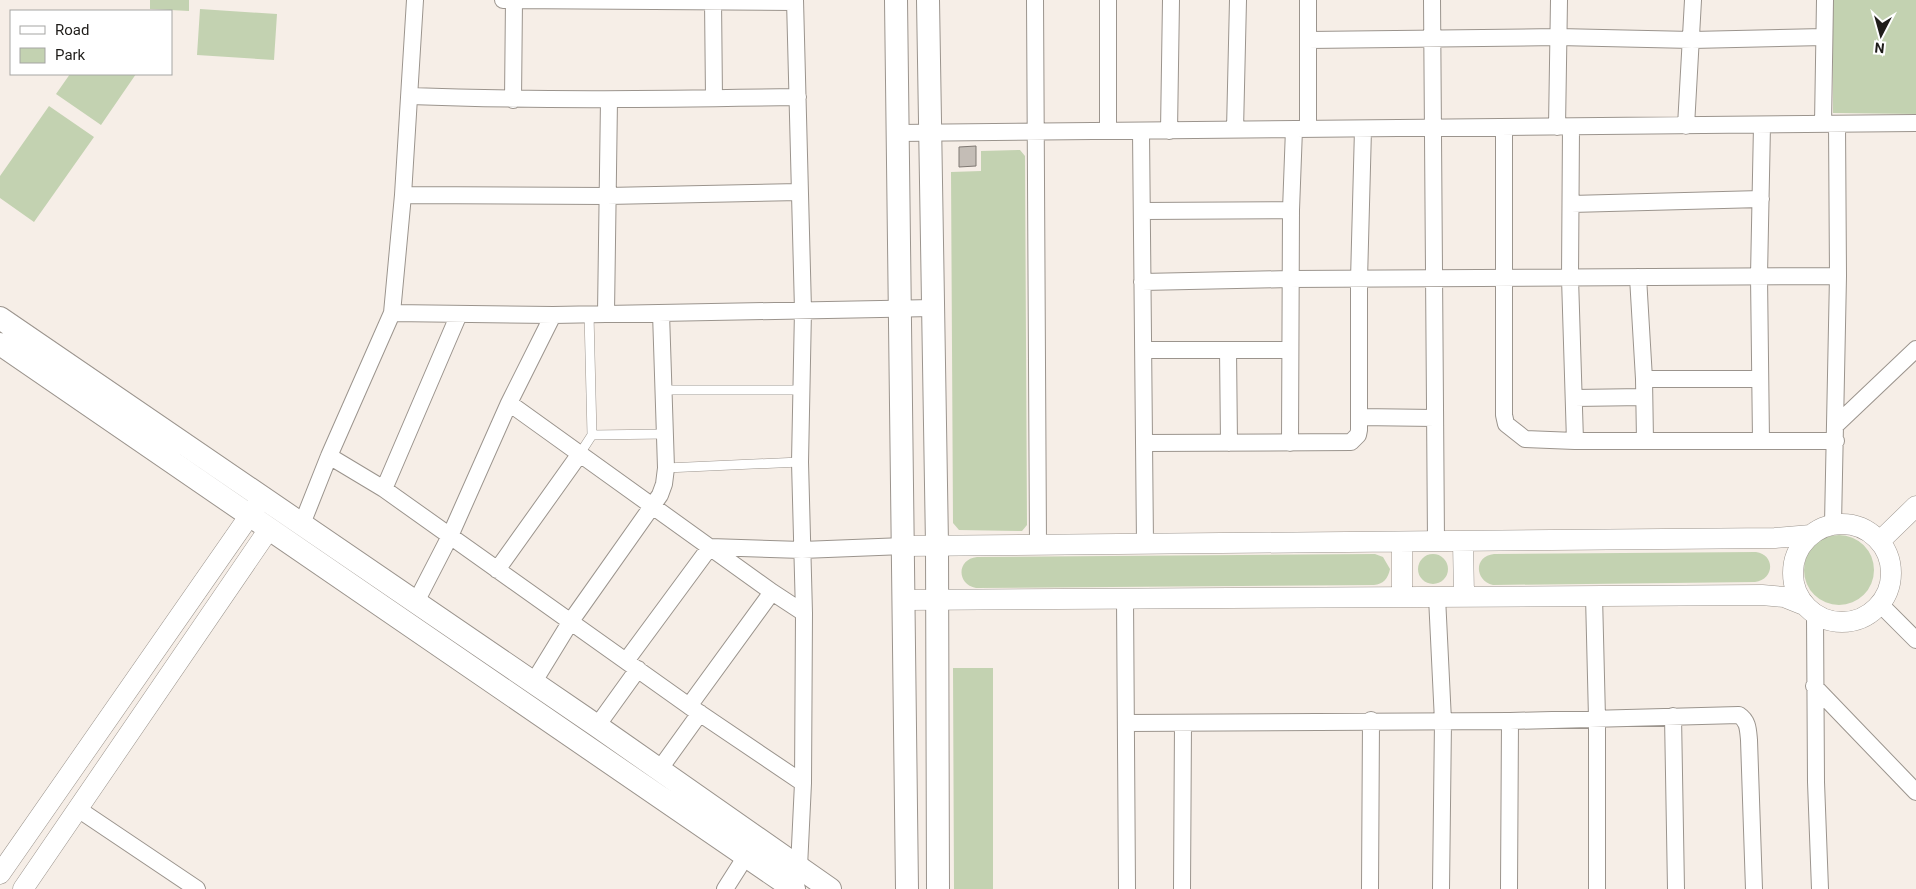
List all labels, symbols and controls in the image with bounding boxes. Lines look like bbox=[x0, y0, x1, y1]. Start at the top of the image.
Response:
legend bbox=[10, 10, 172, 75]
north arrow bbox=[1856, 10, 1906, 60]
text: Road bbox=[55, 21, 89, 39]
text: N bbox=[1874, 39, 1885, 56]
text: Park bbox=[55, 46, 86, 64]

